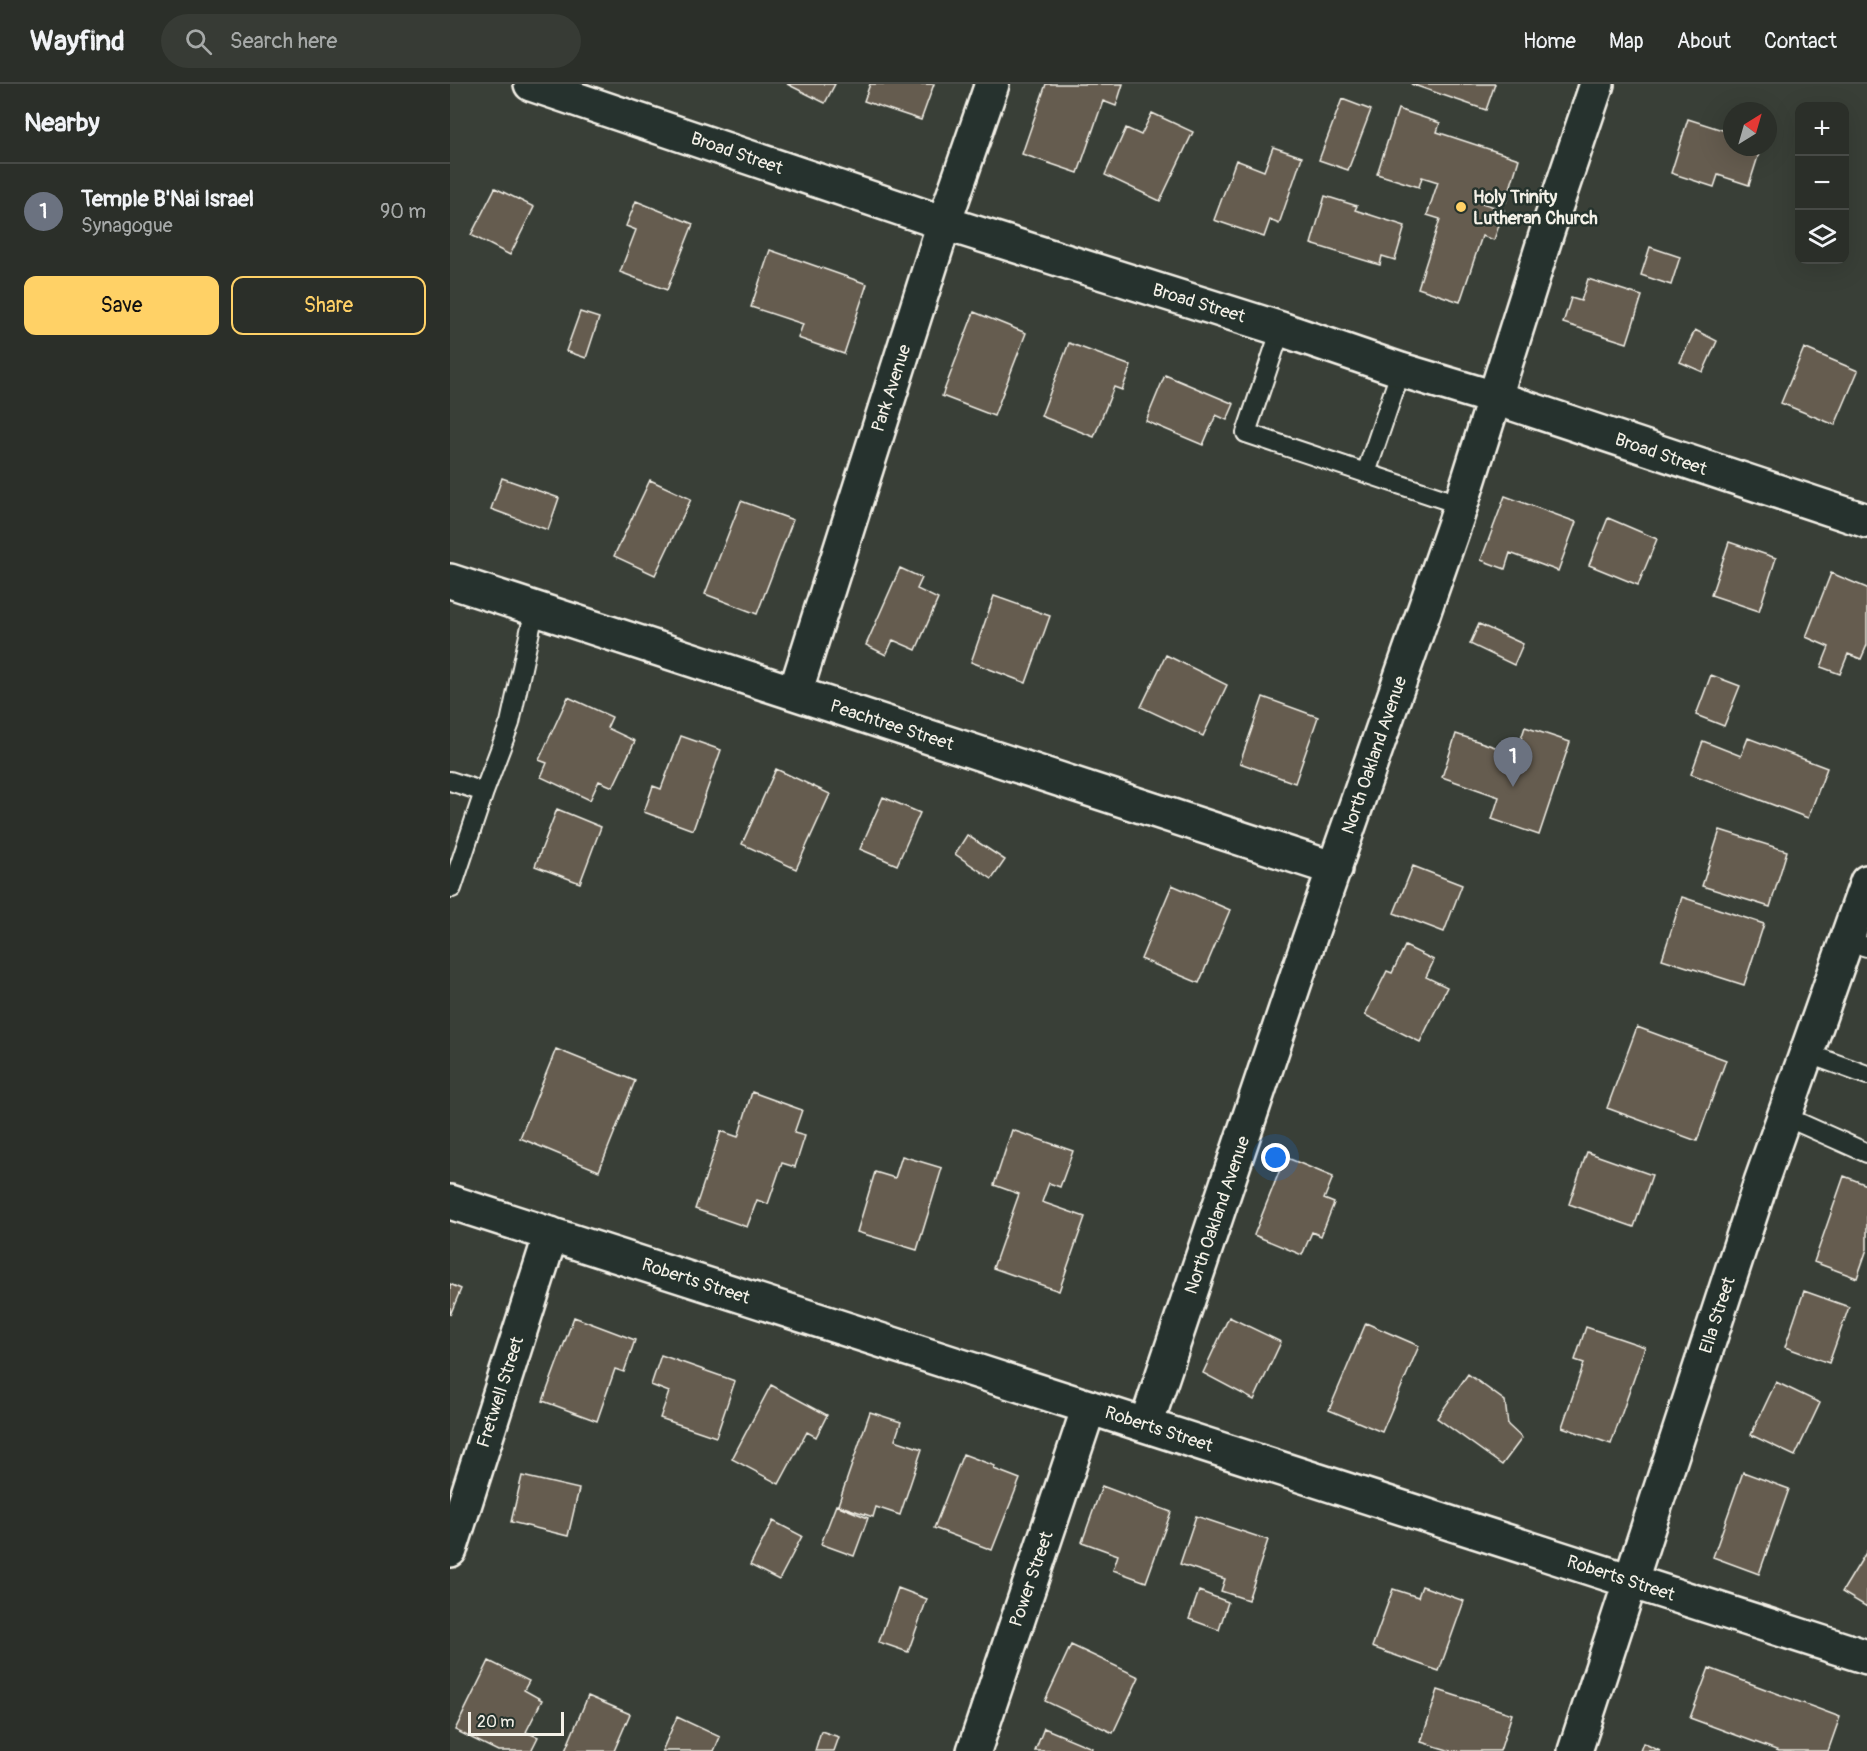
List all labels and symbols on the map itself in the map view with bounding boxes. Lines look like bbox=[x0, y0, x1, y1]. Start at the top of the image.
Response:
north arrow bbox=[1723, 102, 1777, 156]
street label: Broad Street bbox=[688, 127, 787, 180]
place label: Holy Trinity Lutheran Church bbox=[1473, 186, 1598, 230]
marker: Holy Trinity Lutheran Church bbox=[1454, 200, 1468, 214]
street label: Broad Street bbox=[1150, 278, 1249, 329]
street label: Park Avenue bbox=[867, 341, 916, 435]
street label: Broad Street bbox=[1612, 428, 1711, 481]
street label: North Oakland Avenue bbox=[1337, 673, 1412, 837]
street label: Peachtree Street bbox=[827, 695, 957, 757]
pin: 1 bbox=[1494, 738, 1532, 787]
street label: North Oakland Avenue bbox=[1180, 1133, 1255, 1297]
your location bbox=[1261, 1143, 1290, 1172]
street label: Roberts Street bbox=[639, 1253, 753, 1310]
street label: Ella Street bbox=[1694, 1273, 1741, 1356]
street label: Fretwell Street bbox=[472, 1333, 529, 1451]
street label: Roberts Street bbox=[1102, 1401, 1216, 1458]
street label: Power Street bbox=[1004, 1528, 1059, 1630]
street label: Roberts Street bbox=[1564, 1550, 1678, 1607]
scale bar bbox=[468, 1709, 564, 1736]

